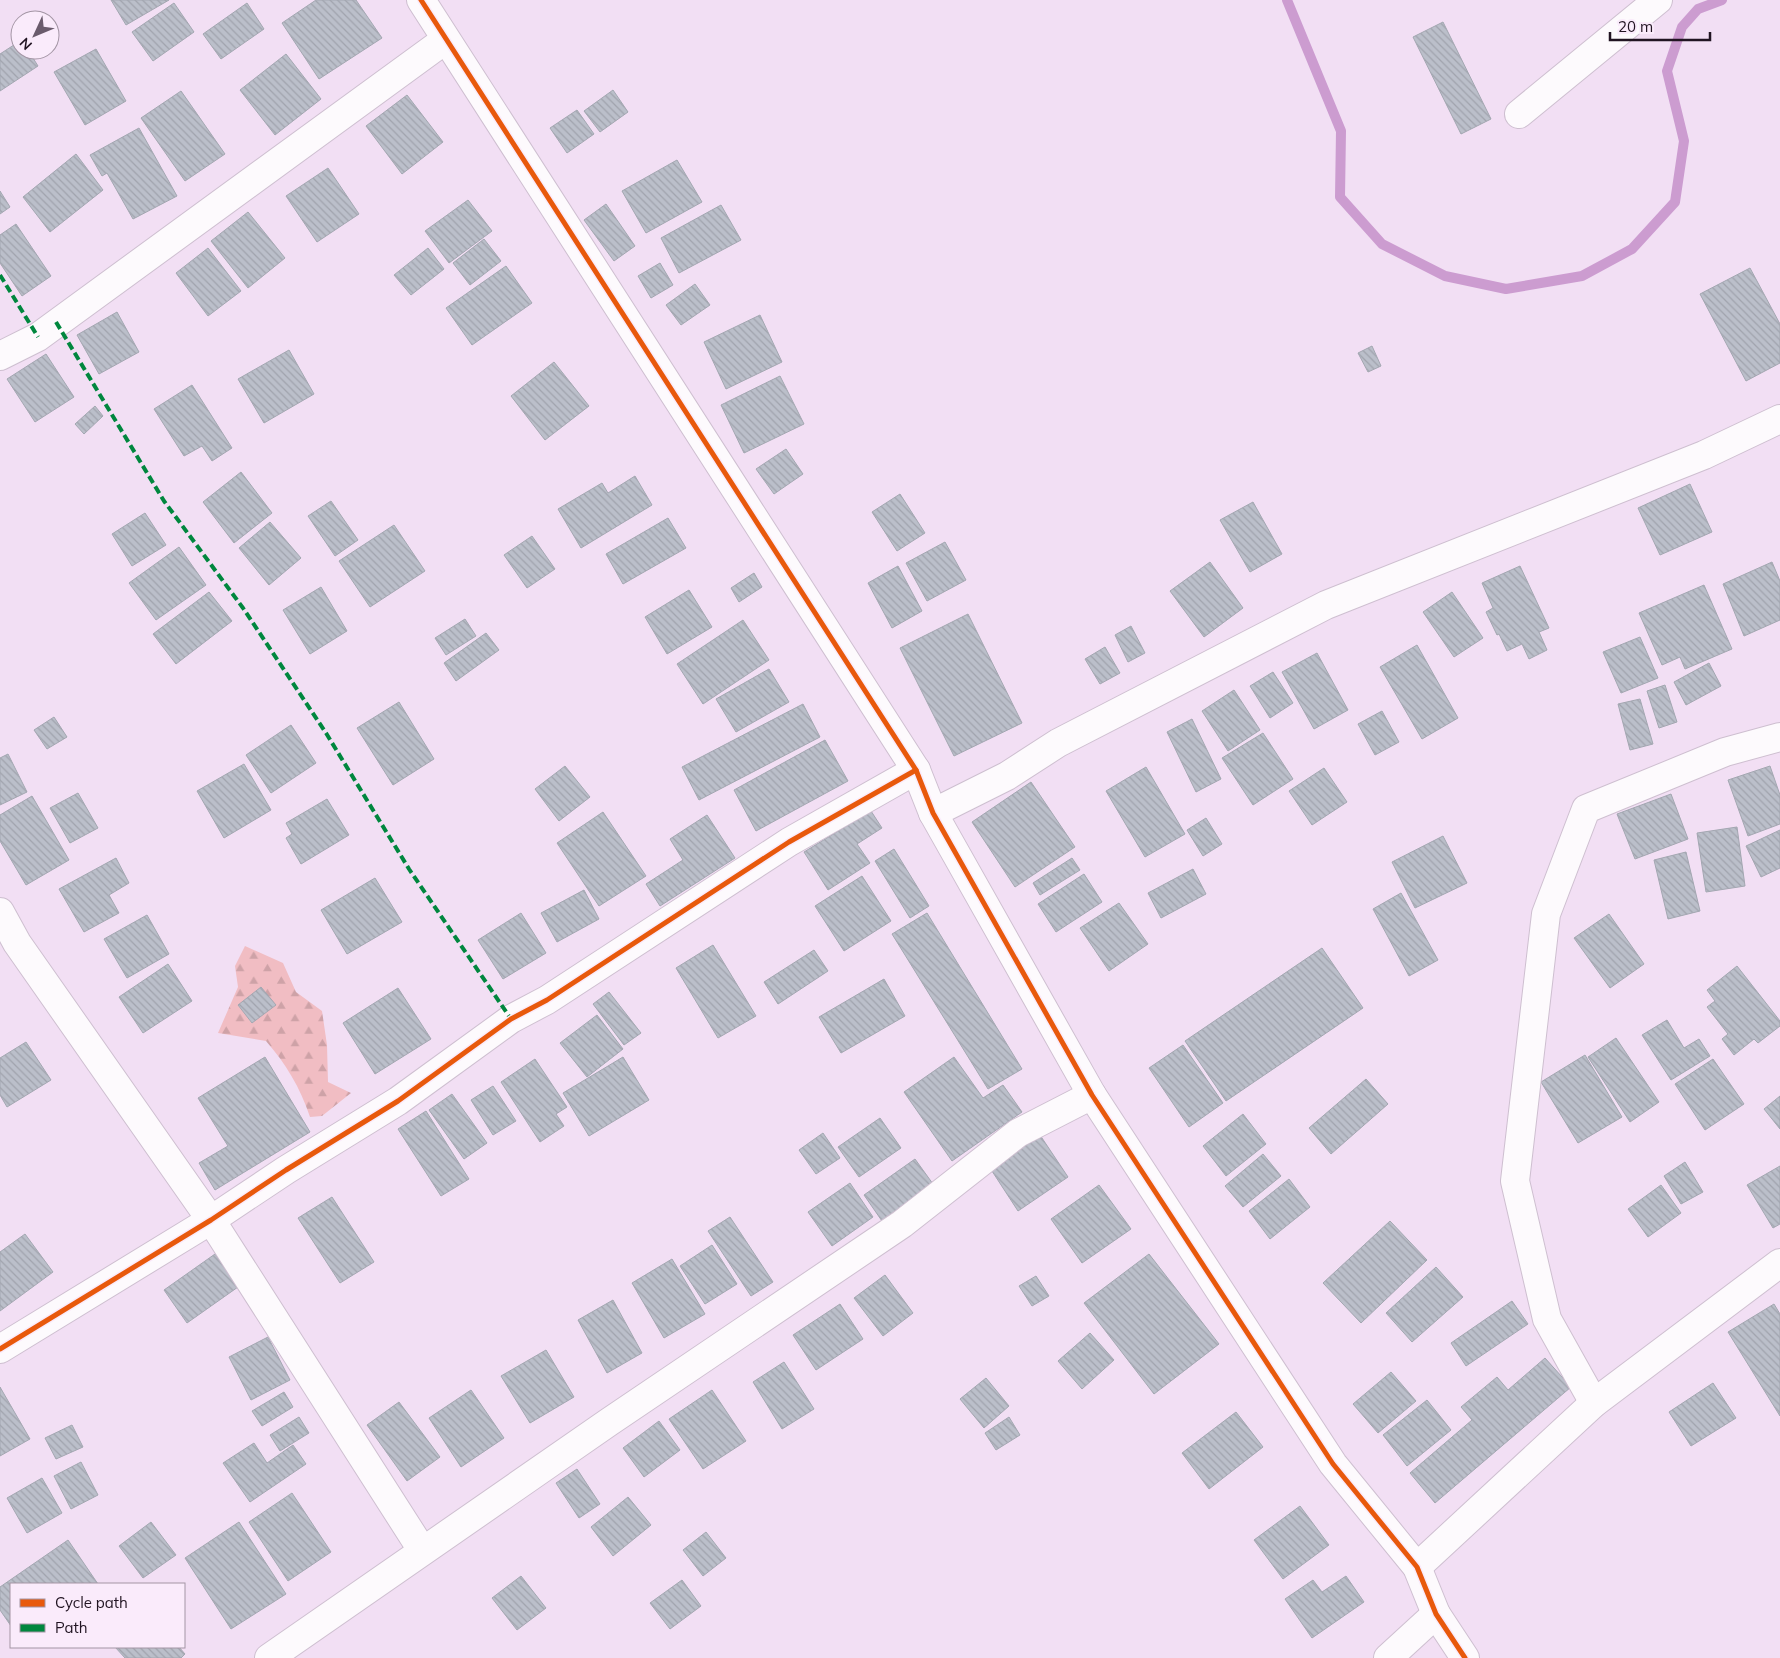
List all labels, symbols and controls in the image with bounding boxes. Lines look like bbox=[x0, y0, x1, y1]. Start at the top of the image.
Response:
north arrow bbox=[10, 10, 60, 60]
scale bar bbox=[1610, 10, 1710, 42]
text: 20 m bbox=[1618, 17, 1653, 36]
text: N bbox=[16, 34, 36, 54]
legend bbox=[10, 1583, 185, 1648]
text: Cycle path bbox=[55, 1593, 128, 1612]
text: Path bbox=[55, 1618, 87, 1637]

